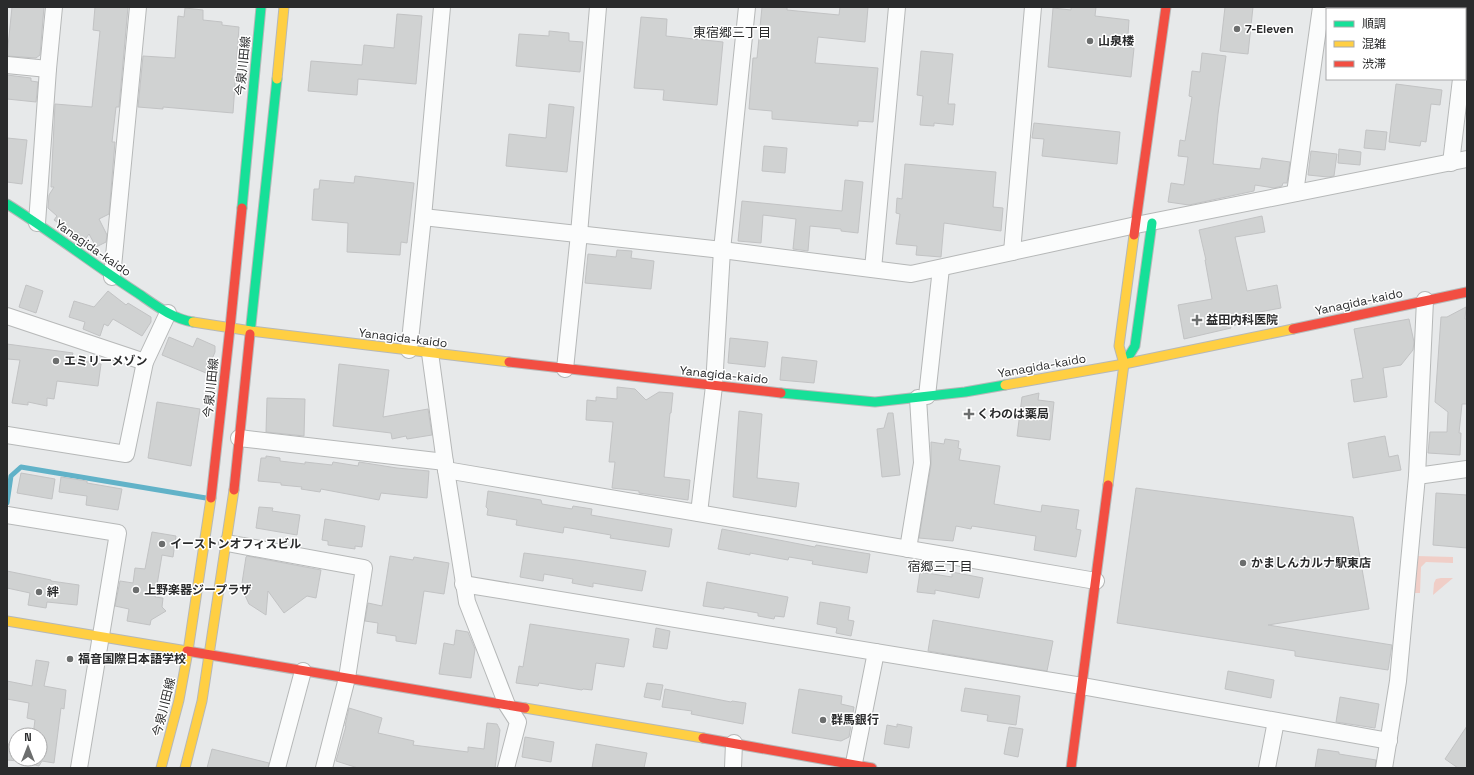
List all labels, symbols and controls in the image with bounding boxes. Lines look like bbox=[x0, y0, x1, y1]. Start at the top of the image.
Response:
legend bbox=[1326, 8, 1466, 80]
text: 順調 bbox=[1362, 16, 1386, 32]
place label: 7-Eleven bbox=[1245, 21, 1294, 37]
district label: 東宿郷三丁目 bbox=[693, 24, 771, 41]
marker: 7-Eleven bbox=[1232, 24, 1242, 34]
place label: 山泉楼 bbox=[1098, 33, 1134, 49]
street label: 今泉川田線 bbox=[232, 35, 254, 97]
marker: 山泉楼 bbox=[1085, 36, 1095, 46]
text: 混雑 bbox=[1362, 36, 1386, 52]
text: 渋滞 bbox=[1362, 56, 1386, 72]
street label: Yanagida-kaido bbox=[52, 216, 134, 280]
street label: Yanagida-kaido bbox=[1314, 285, 1404, 319]
place label: 益田内科医院 bbox=[1206, 312, 1278, 328]
marker: 益田内科医院 bbox=[1191, 314, 1203, 326]
street label: Yanagida-kaido bbox=[358, 325, 448, 351]
street label: Yanagida-kaido bbox=[997, 350, 1087, 382]
place label: エミリーメゾン bbox=[64, 353, 148, 369]
marker: エミリーメゾン bbox=[51, 356, 61, 366]
street label: 今泉川田線 bbox=[200, 357, 222, 419]
street label: Yanagida-kaido bbox=[679, 362, 769, 388]
place label: くわのは薬局 bbox=[977, 406, 1049, 422]
marker: くわのは薬局 bbox=[964, 409, 974, 419]
place label: イーストンオフィスビル bbox=[170, 536, 301, 552]
marker: イーストンオフィスビル bbox=[157, 539, 167, 549]
place label: かましんカルナ駅東店 bbox=[1251, 555, 1371, 571]
district label: 宿郷三丁目 bbox=[907, 558, 973, 575]
marker: かましんカルナ駅東店 bbox=[1238, 558, 1248, 568]
place label: 上野楽器ジープラザ bbox=[144, 582, 251, 598]
place label: 絆 bbox=[47, 584, 59, 600]
marker: 上野楽器ジープラザ bbox=[131, 585, 141, 595]
marker: 絆 bbox=[34, 587, 44, 597]
place label: 福音国際日本語学校 bbox=[78, 651, 186, 667]
marker: 福音国際日本語学校 bbox=[65, 654, 75, 664]
street label: 今泉川田線 bbox=[149, 676, 179, 738]
place label: 群馬銀行 bbox=[831, 712, 879, 728]
marker: 群馬銀行 bbox=[818, 715, 828, 725]
north arrow bbox=[8, 727, 48, 767]
text: N bbox=[24, 730, 32, 744]

